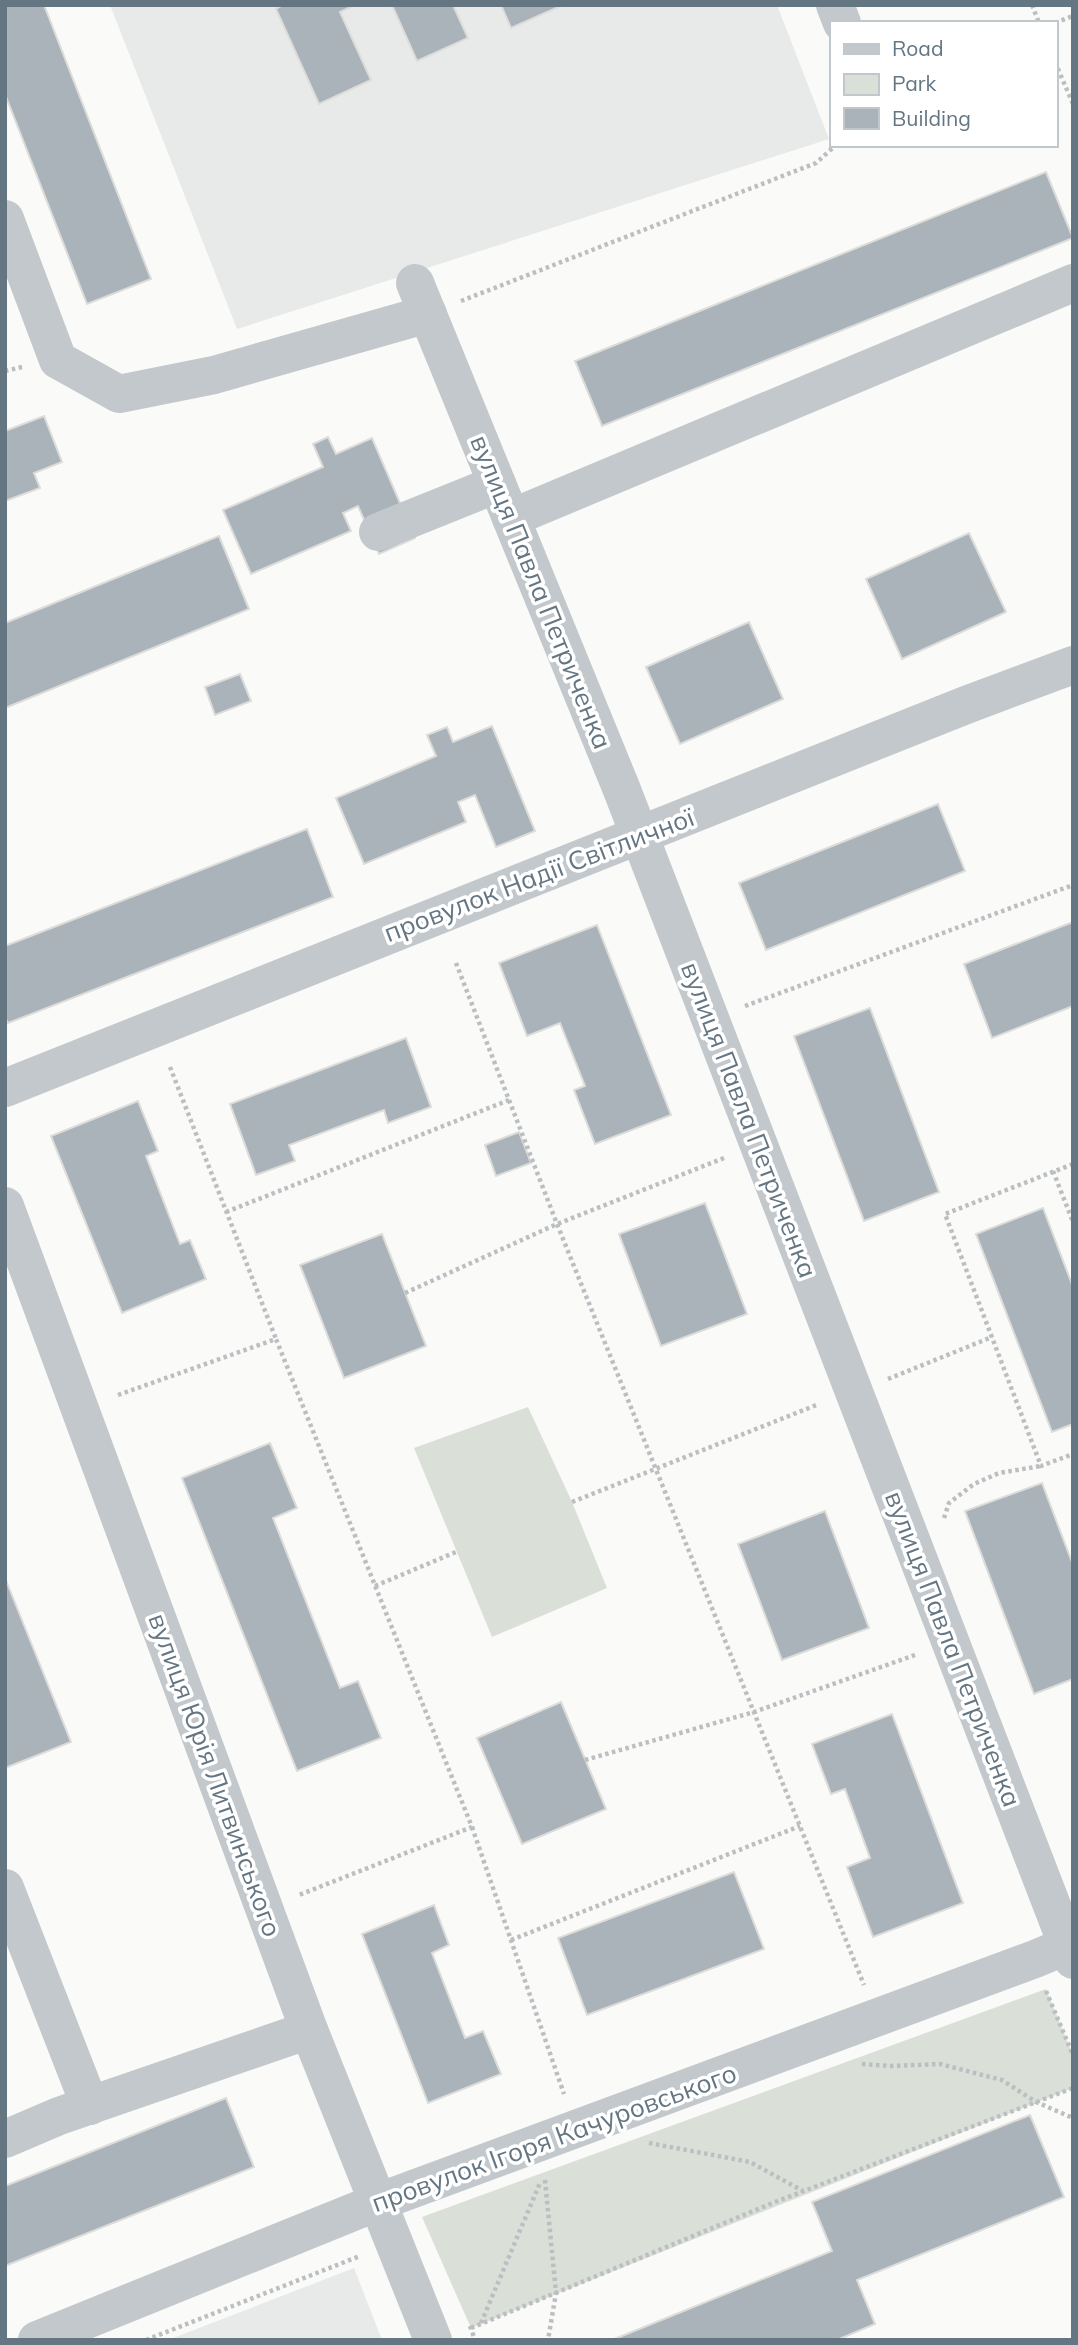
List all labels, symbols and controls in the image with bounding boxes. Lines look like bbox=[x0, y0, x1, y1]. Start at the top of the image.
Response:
legend bbox=[830, 21, 1057, 147]
text: Road bbox=[892, 35, 943, 61]
text: Park bbox=[892, 70, 936, 96]
text: Building bbox=[892, 105, 971, 131]
street label: вулиця Павла Петриченка bbox=[463, 430, 620, 754]
street label: провулок Надії Світличної bbox=[379, 800, 699, 949]
street label: вулиця Павла Петриченка bbox=[674, 957, 825, 1282]
street label: вулиця Павла Петриченка bbox=[878, 1486, 1029, 1811]
street label: вулиця Юрія Литвинського bbox=[142, 1609, 289, 1941]
street label: провулок Ігоря Качуровського bbox=[367, 2056, 741, 2219]

